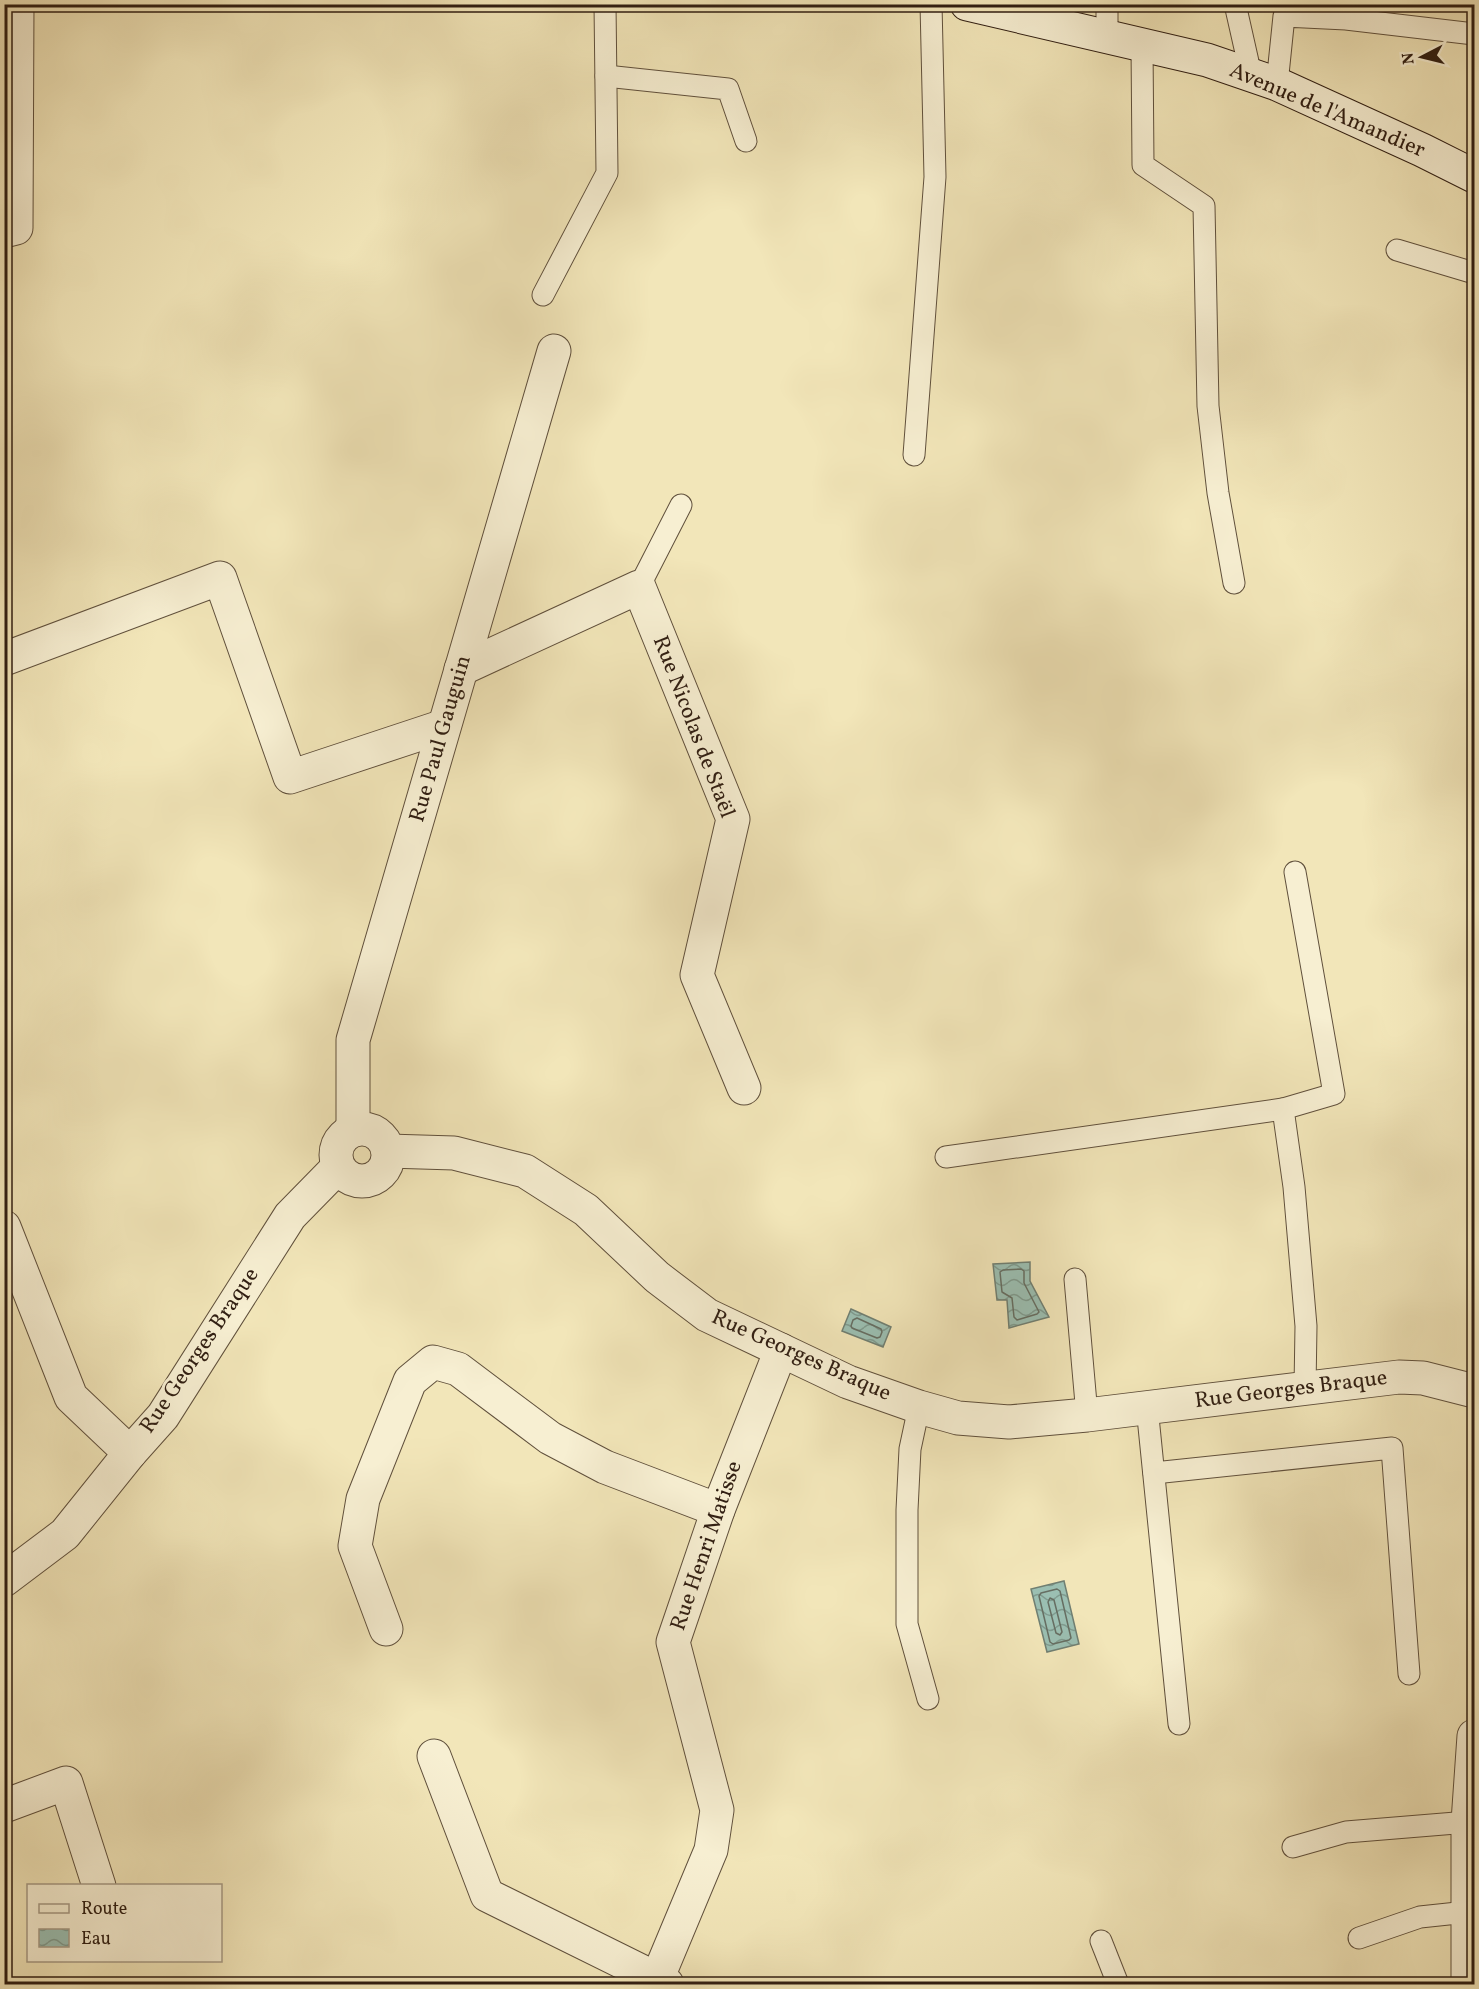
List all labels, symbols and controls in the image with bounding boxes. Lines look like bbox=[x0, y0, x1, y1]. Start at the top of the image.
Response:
north arrow bbox=[1392, 27, 1452, 87]
text: N bbox=[1397, 51, 1421, 66]
street label: Avenue de l'Amandier bbox=[1224, 56, 1430, 166]
street label: Rue Nicolas de Staël bbox=[644, 631, 742, 823]
street label: Rue Paul Gauguin bbox=[402, 652, 480, 826]
street label: Rue Georges Braque bbox=[133, 1262, 267, 1440]
street label: Rue Georges Braque bbox=[706, 1302, 896, 1410]
street label: Rue Georges Braque bbox=[1193, 1363, 1389, 1417]
street label: Rue Henri Matisse bbox=[663, 1457, 751, 1635]
legend bbox=[27, 1884, 222, 1962]
text: Route bbox=[81, 1897, 127, 1922]
text: Eau bbox=[81, 1927, 111, 1952]

